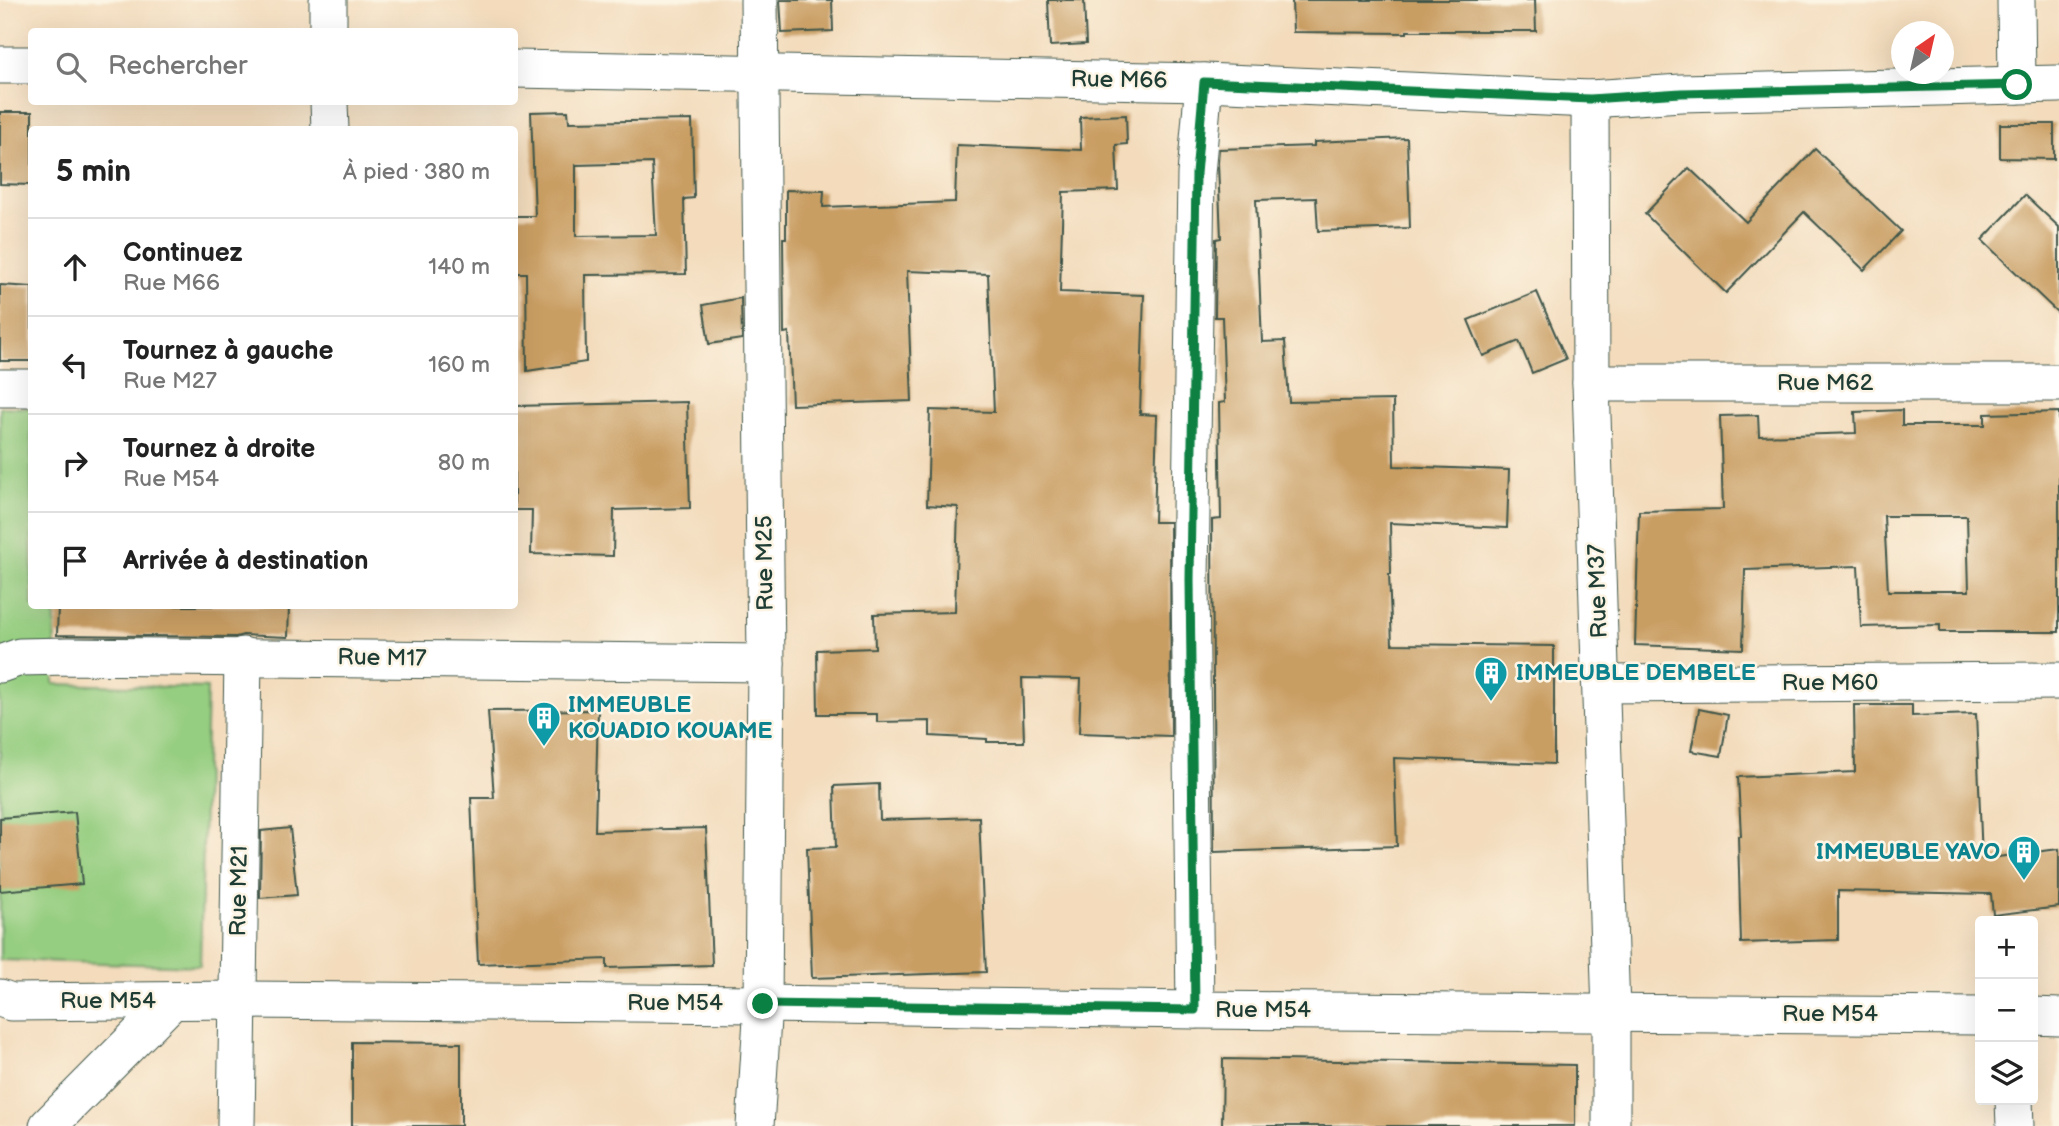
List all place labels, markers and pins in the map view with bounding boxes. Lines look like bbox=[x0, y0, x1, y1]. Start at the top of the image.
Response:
building icon: IMMEUBLE DEMBELE bbox=[1472, 654, 1510, 703]
place label: IMMEUBLE DEMBELE bbox=[1516, 659, 1756, 687]
place label: IMMEUBLE KOUADIO KOUAME bbox=[568, 691, 772, 745]
building icon: IMMEUBLE KOUADIO KOUAME bbox=[525, 699, 563, 748]
building icon: IMMEUBLE YAVO bbox=[2005, 833, 2043, 882]
place label: IMMEUBLE YAVO bbox=[1816, 838, 2000, 866]

